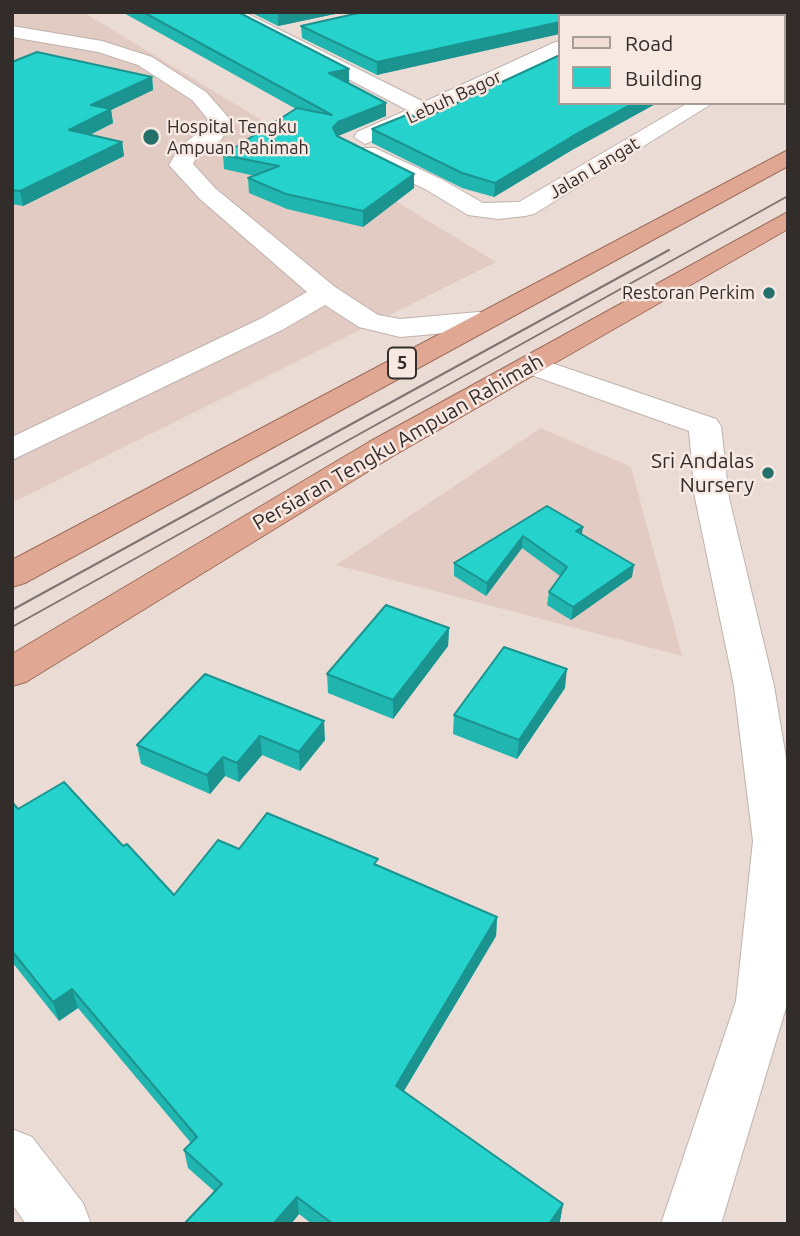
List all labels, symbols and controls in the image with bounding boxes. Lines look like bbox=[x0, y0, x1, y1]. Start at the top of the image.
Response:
legend bbox=[558, 14, 786, 105]
text: Road bbox=[625, 31, 673, 55]
street label: Lebuh Bagor bbox=[403, 66, 505, 128]
text: Building bbox=[625, 66, 702, 90]
place label: Hospital Tengku Ampuan Rahimah bbox=[167, 116, 309, 158]
marker: Hospital Tengku Ampuan Rahimah bbox=[141, 127, 161, 147]
street label: Jalan Langat bbox=[545, 133, 643, 203]
place label: Restoran Perkim bbox=[622, 282, 755, 304]
marker: Restoran Perkim bbox=[761, 285, 777, 301]
street label: Persiaran Tengku Ampuan Rahimah bbox=[248, 348, 548, 536]
road number: 5 bbox=[388, 348, 416, 378]
place label: Sri Andalas Nursery bbox=[651, 448, 754, 498]
marker: Sri Andalas Nursery bbox=[760, 465, 776, 481]

